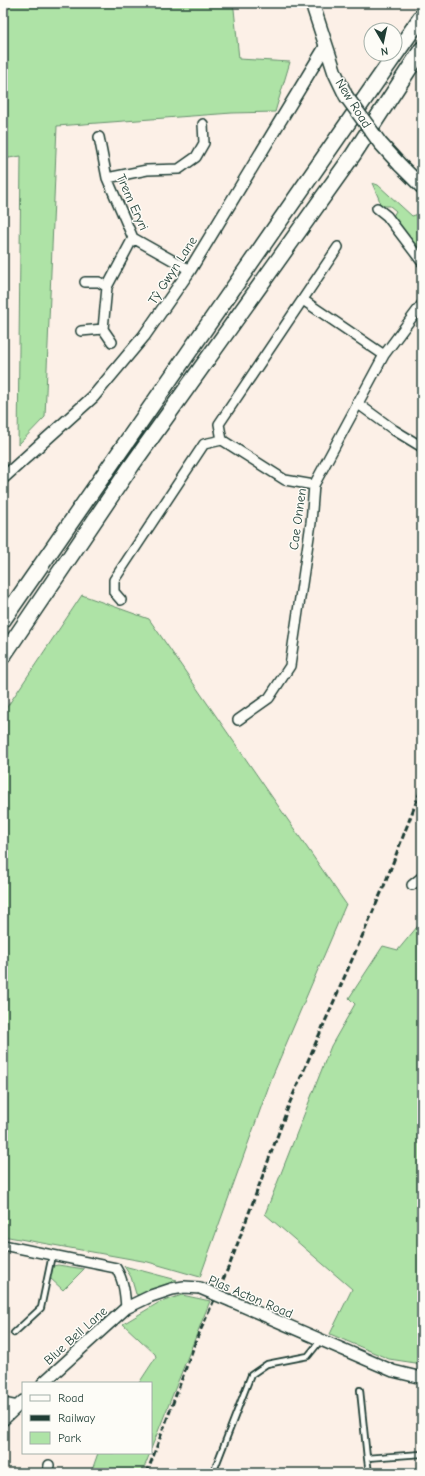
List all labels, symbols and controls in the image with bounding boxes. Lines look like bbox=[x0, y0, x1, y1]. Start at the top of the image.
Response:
north arrow bbox=[363, 22, 403, 62]
text: N bbox=[380, 44, 389, 58]
street label: New Road bbox=[333, 76, 375, 131]
street label: Trem Eryri bbox=[113, 172, 152, 233]
street label: Tŷ Gwyn Lane bbox=[145, 233, 200, 307]
street label: Cae Onnen bbox=[286, 487, 309, 551]
street label: Plas Acton Road bbox=[206, 1272, 295, 1321]
street label: Blue Bell Lane bbox=[41, 1303, 110, 1368]
legend bbox=[22, 1382, 152, 1454]
text: Road bbox=[58, 1391, 84, 1405]
text: Railway bbox=[58, 1411, 96, 1425]
text: Park bbox=[58, 1431, 81, 1445]

